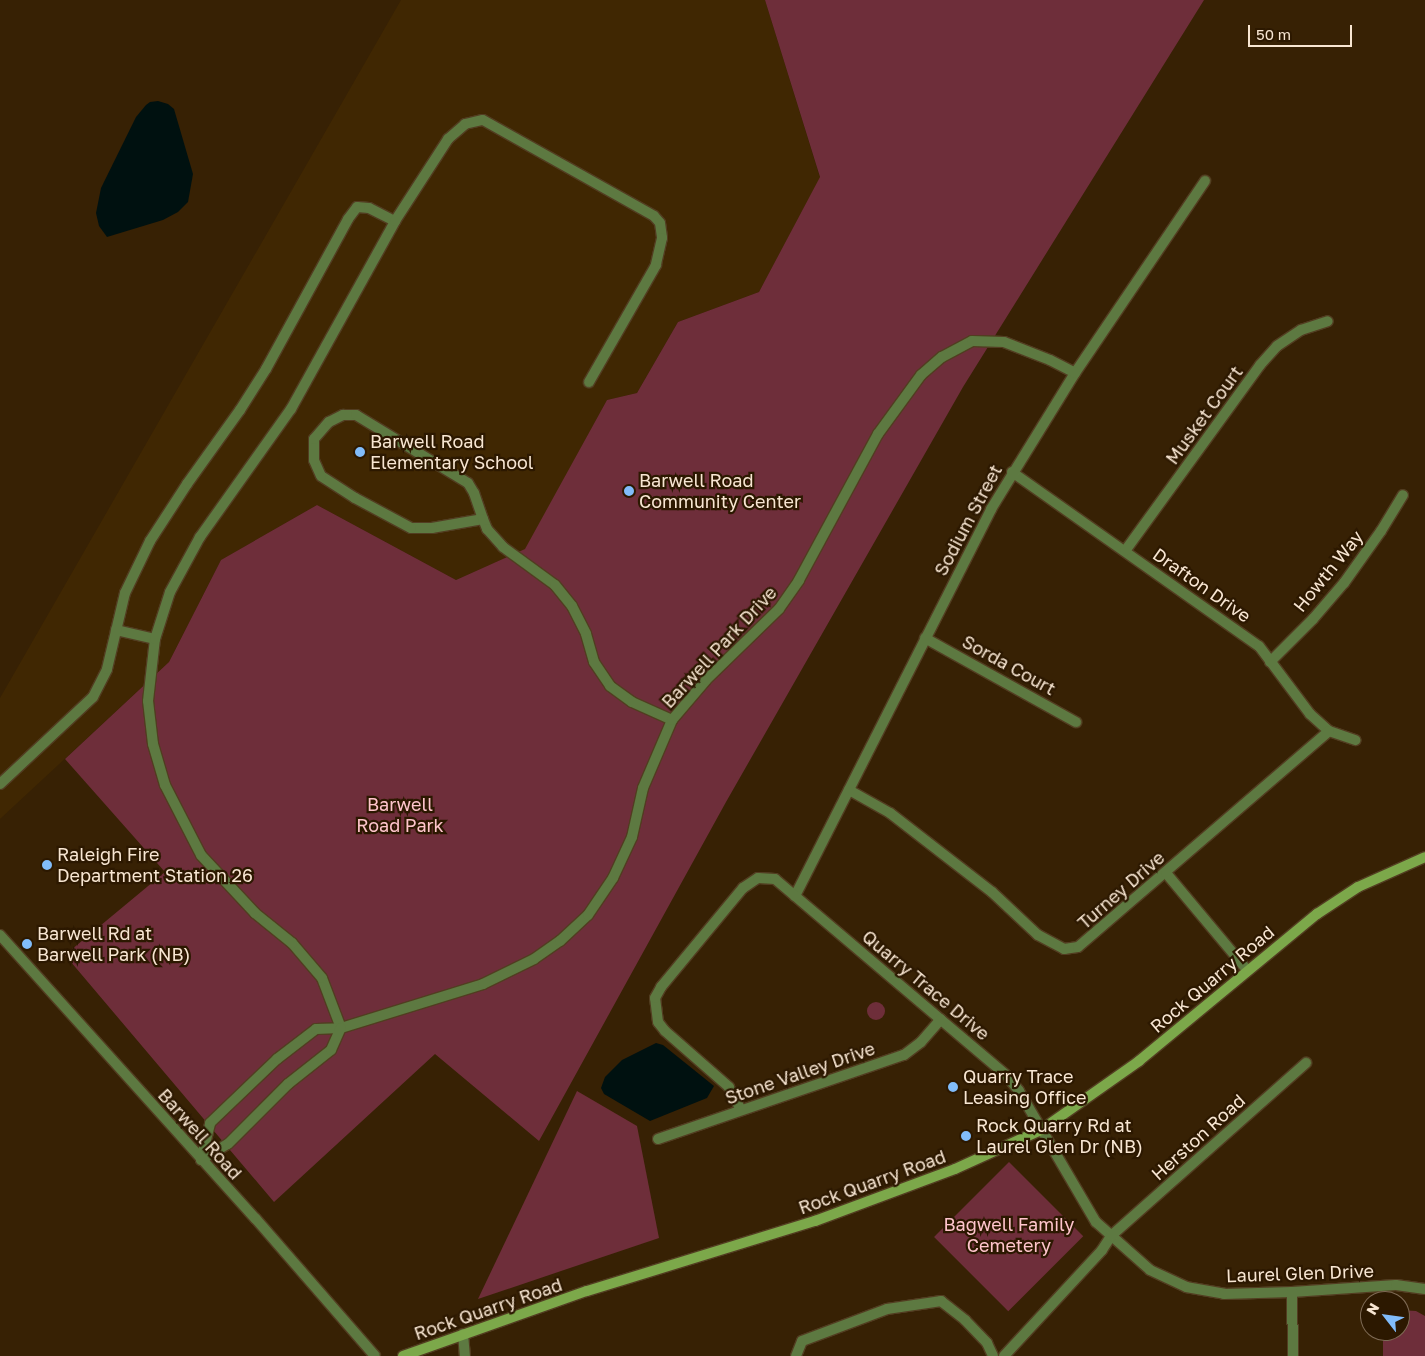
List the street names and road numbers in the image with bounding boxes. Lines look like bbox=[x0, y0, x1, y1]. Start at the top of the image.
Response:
street label: Musket Court bbox=[1161, 362, 1247, 468]
street label: Sodium Street bbox=[930, 461, 1006, 579]
street label: Howth Way bbox=[1289, 526, 1367, 616]
street label: Drafton Drive bbox=[1149, 543, 1255, 627]
street label: Barwell Park Drive bbox=[657, 582, 781, 712]
street label: Sorda Court bbox=[959, 630, 1059, 700]
street label: Turney Drive bbox=[1073, 846, 1169, 934]
street label: Rock Quarry Road bbox=[1146, 921, 1278, 1037]
street label: Quarry Trace Drive bbox=[858, 925, 994, 1045]
street label: Stone Valley Drive bbox=[722, 1037, 878, 1109]
street label: Barwell Road bbox=[154, 1084, 246, 1184]
street label: Herston Road bbox=[1147, 1089, 1249, 1185]
street label: Rock Quarry Road bbox=[795, 1145, 949, 1219]
street label: Laurel Glen Drive bbox=[1226, 1260, 1374, 1286]
street label: Rock Quarry Road bbox=[411, 1274, 565, 1344]

